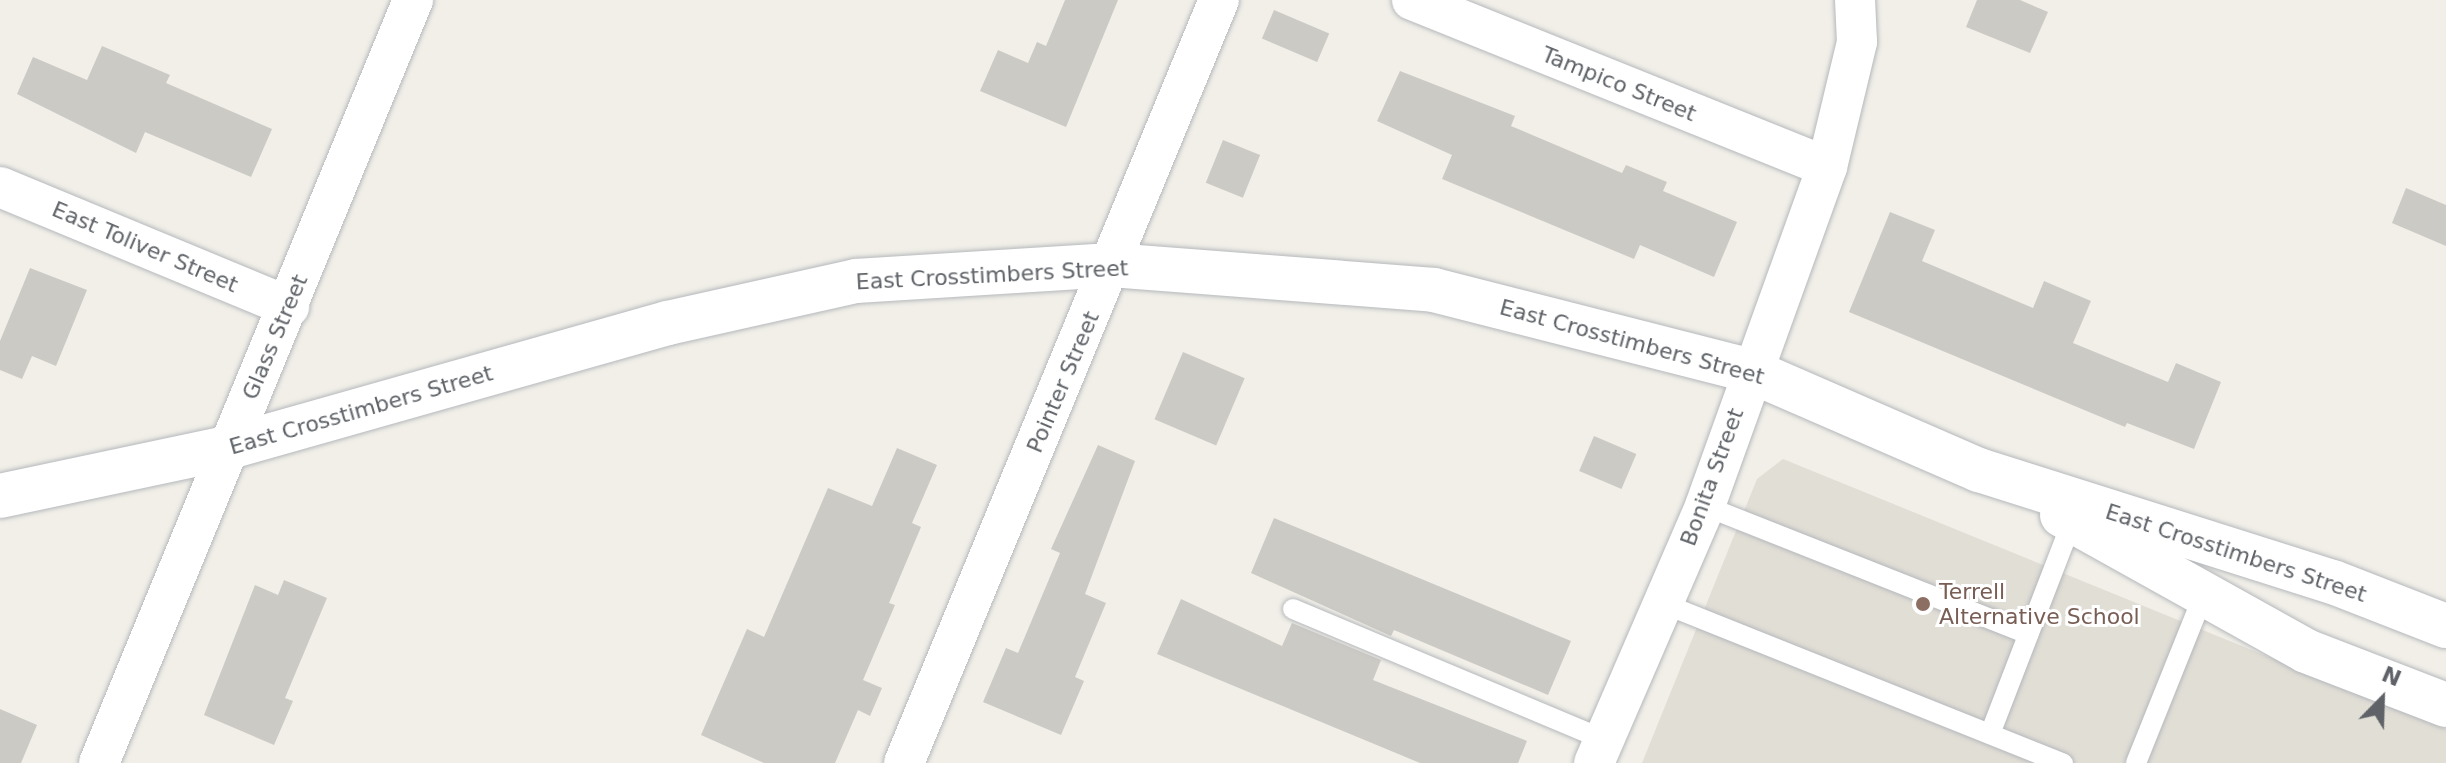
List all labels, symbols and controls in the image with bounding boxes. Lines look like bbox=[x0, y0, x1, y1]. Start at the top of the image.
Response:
street label: Tampico Street bbox=[1538, 41, 1700, 127]
street label: East Toliver Street bbox=[48, 196, 242, 298]
street label: East Crosstimbers Street bbox=[855, 255, 1129, 295]
street label: Glass Street bbox=[237, 270, 313, 404]
street label: East Crosstimbers Street bbox=[1497, 294, 1767, 390]
street label: Pointer Street bbox=[1021, 307, 1105, 457]
street label: East Crosstimbers Street bbox=[226, 360, 496, 460]
street label: Bonita Street bbox=[1675, 405, 1749, 549]
street label: East Crosstimbers Street bbox=[2102, 498, 2370, 608]
place label: Terrell Alternative School bbox=[1939, 578, 2140, 630]
marker: Terrell Alternative School bbox=[1914, 595, 1932, 613]
north arrow bbox=[2342, 659, 2422, 739]
text: N bbox=[2378, 661, 2405, 692]

